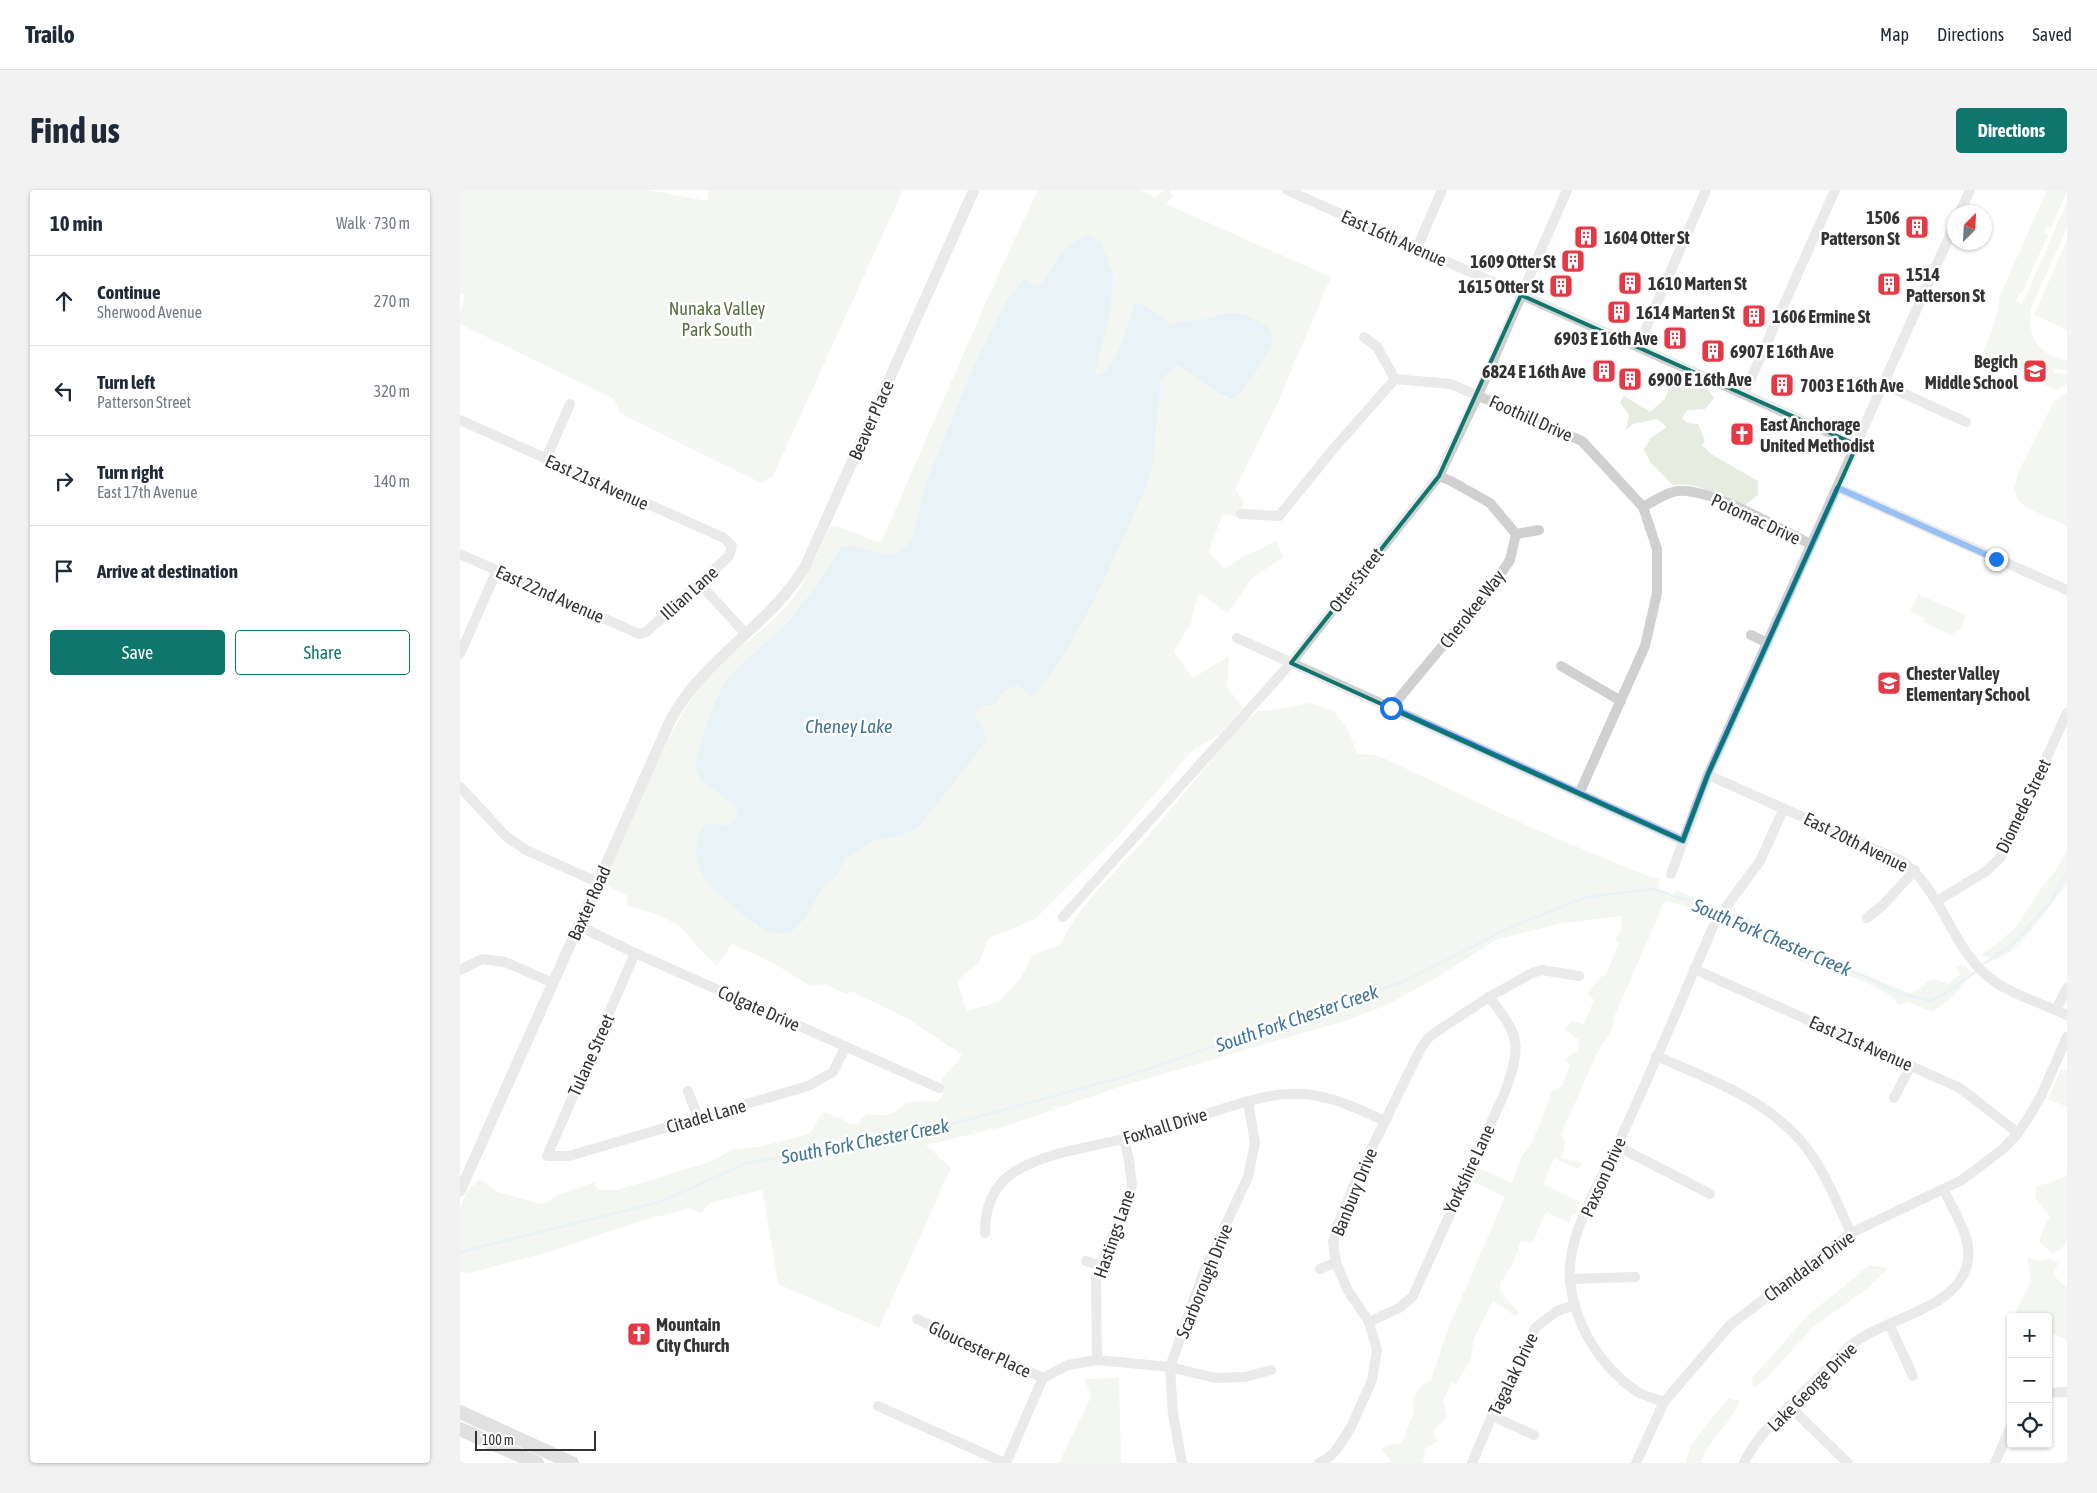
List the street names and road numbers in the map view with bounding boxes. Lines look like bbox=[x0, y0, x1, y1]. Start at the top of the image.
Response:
street label: East 16th Avenue bbox=[1338, 205, 1450, 271]
street label: Beaver Place bbox=[844, 377, 898, 463]
street label: Foothill Drive bbox=[1486, 390, 1576, 446]
street label: East 21st Avenue bbox=[542, 450, 652, 514]
street label: Potomac Drive bbox=[1708, 489, 1804, 549]
street label: Otter Street bbox=[1324, 544, 1388, 616]
street label: East 22nd Avenue bbox=[493, 561, 607, 627]
street label: Illian Lane bbox=[656, 562, 722, 624]
street label: Cherokee Way bbox=[1435, 566, 1509, 652]
street label: Diomede Street bbox=[1991, 755, 2055, 857]
street label: East 20th Avenue bbox=[1801, 808, 1911, 876]
street label: Baxter Road bbox=[563, 862, 615, 944]
street label: Colgate Drive bbox=[715, 981, 803, 1035]
street label: Tulane Street bbox=[564, 1011, 618, 1099]
street label: East 21st Avenue bbox=[1806, 1011, 1916, 1075]
street label: Citadel Lane bbox=[664, 1095, 748, 1137]
street label: Foxhall Drive bbox=[1121, 1103, 1209, 1149]
street label: Yorkshire Lane bbox=[1439, 1121, 1499, 1217]
street label: Paxson Drive bbox=[1576, 1134, 1630, 1220]
street label: Banbury Drive bbox=[1327, 1145, 1381, 1239]
street label: Hastings Lane bbox=[1089, 1187, 1139, 1281]
street label: Scarborough Drive bbox=[1172, 1221, 1236, 1341]
street label: Chandalar Drive bbox=[1760, 1226, 1858, 1306]
street label: Gloucester Place bbox=[926, 1316, 1034, 1382]
street label: Tagalak Drive bbox=[1484, 1329, 1542, 1419]
street label: Lake George Drive bbox=[1763, 1338, 1861, 1436]

